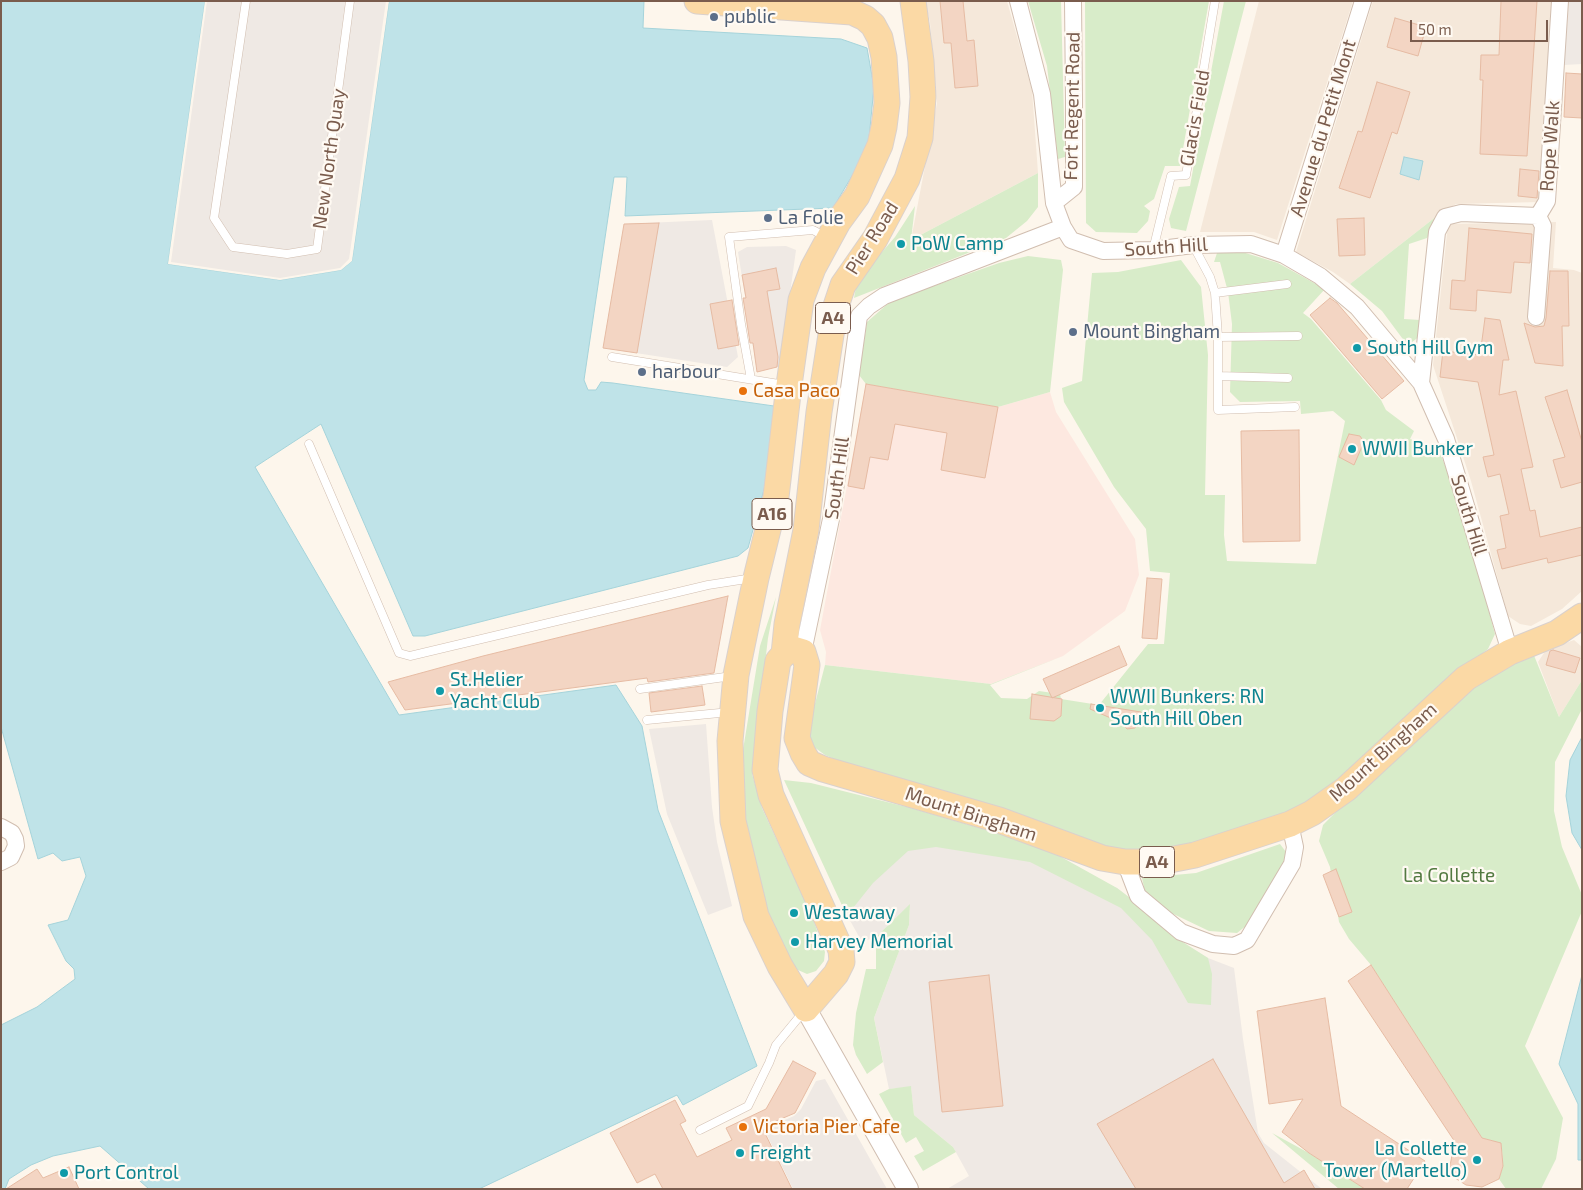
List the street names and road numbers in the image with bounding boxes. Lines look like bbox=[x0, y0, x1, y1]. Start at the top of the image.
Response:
street label: Fort Regent Road bbox=[1059, 31, 1085, 181]
street label: Avenue du Petit Mont bbox=[1285, 37, 1361, 219]
street label: Glacis Field bbox=[1175, 68, 1215, 168]
street label: New North Quay bbox=[308, 87, 350, 231]
street label: Rope Walk bbox=[1535, 100, 1565, 192]
street label: Pier Road bbox=[841, 197, 903, 279]
street label: South Hill bbox=[1124, 233, 1208, 261]
road number: A4 bbox=[816, 302, 850, 334]
street label: South Hill bbox=[820, 435, 854, 521]
street label: South Hill bbox=[1446, 472, 1492, 558]
road number: A16 bbox=[752, 498, 792, 530]
street label: Mount Bingham bbox=[1324, 698, 1442, 806]
street label: Mount Bingham bbox=[902, 782, 1040, 846]
road number: A4 bbox=[1140, 846, 1174, 878]

